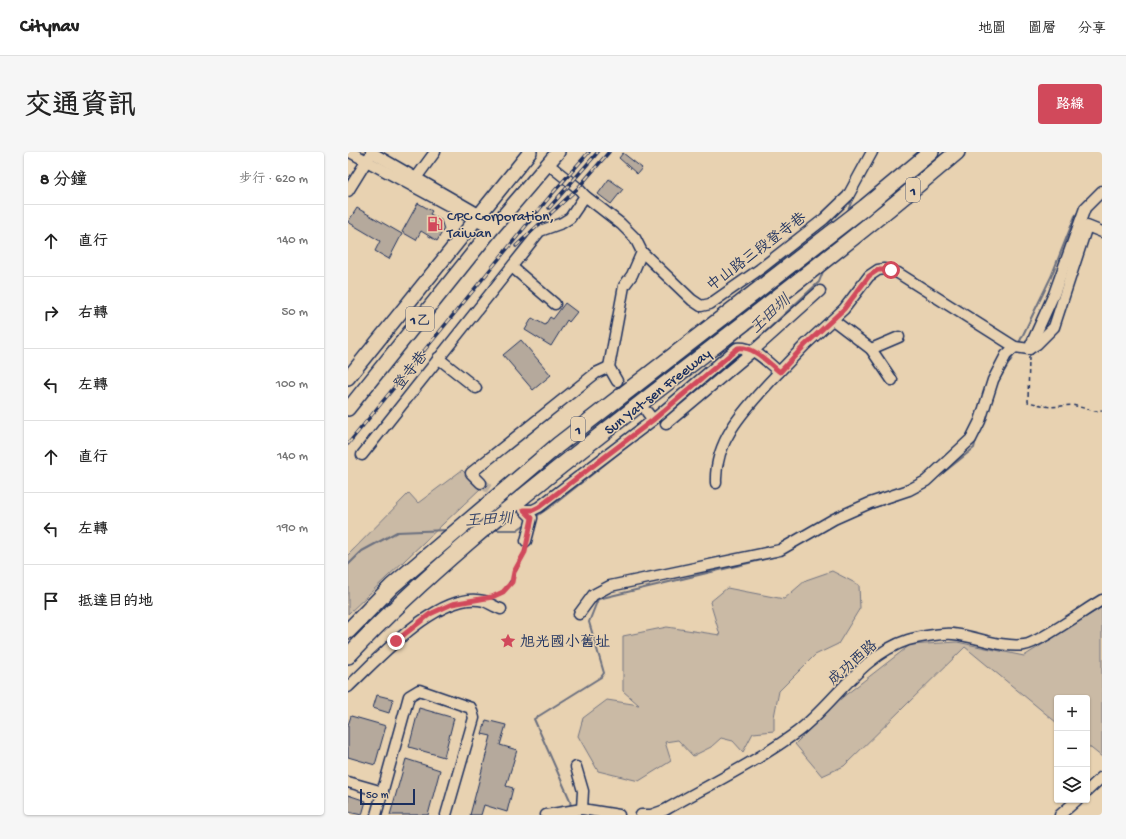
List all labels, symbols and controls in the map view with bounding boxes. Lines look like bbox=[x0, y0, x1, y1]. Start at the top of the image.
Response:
text: Citynav bbox=[20, 16, 79, 39]
text: 地圖 bbox=[978, 21, 1006, 38]
text: 圖層 bbox=[1028, 21, 1056, 38]
text: 分享 bbox=[1078, 21, 1106, 38]
button: 路線 bbox=[1038, 84, 1102, 124]
text: 交通資訊 bbox=[24, 91, 136, 124]
text: 8 分鐘 bbox=[40, 171, 87, 191]
text: 步行 · 620 m bbox=[239, 172, 308, 187]
road number: 1 bbox=[906, 178, 920, 202]
place label: CPC Corporation, Taiwan bbox=[446, 208, 554, 243]
street label: 中山路三段登寺巷 bbox=[704, 209, 811, 296]
fuel station icon: CPC Corporation, Taiwan bbox=[426, 215, 444, 233]
icon: ahead bbox=[40, 230, 62, 252]
text: 直行 bbox=[78, 233, 108, 251]
text: 140 m bbox=[277, 233, 308, 248]
route start bbox=[882, 261, 900, 279]
water label: 王田圳 bbox=[747, 290, 797, 339]
icon: right bbox=[40, 302, 62, 324]
text: 右轉 bbox=[78, 305, 108, 323]
text: 50 m bbox=[281, 305, 308, 320]
road number: 1乙 bbox=[406, 307, 434, 331]
street label: Sun Yat-sen Freeway bbox=[601, 345, 716, 440]
street label: 登寺巷 bbox=[391, 348, 433, 395]
icon: left bbox=[40, 374, 62, 396]
text: 左轉 bbox=[78, 377, 108, 395]
text: 100 m bbox=[276, 377, 308, 392]
road number: 1 bbox=[571, 417, 585, 441]
icon: ahead bbox=[40, 446, 62, 468]
text: 直行 bbox=[78, 449, 108, 467]
text: 140 m bbox=[277, 449, 308, 464]
water label: 王田圳 bbox=[465, 510, 516, 532]
icon: left bbox=[40, 518, 62, 540]
text: 左轉 bbox=[78, 521, 108, 539]
text: 190 m bbox=[277, 521, 308, 536]
icon: arrive bbox=[40, 590, 62, 612]
text: 抵達目的地 bbox=[78, 593, 153, 611]
route end bbox=[387, 632, 405, 650]
place icon: 旭光國小舊址 bbox=[499, 632, 517, 650]
place label: 旭光國小舊址 bbox=[520, 634, 610, 652]
street label: 成功西路 bbox=[825, 637, 882, 690]
map controls bbox=[1054, 695, 1090, 803]
button: + bbox=[1054, 695, 1090, 731]
button: − bbox=[1054, 731, 1090, 767]
button: layers bbox=[1054, 767, 1090, 803]
scale bar bbox=[360, 787, 415, 806]
text: 50 m bbox=[366, 790, 388, 802]

